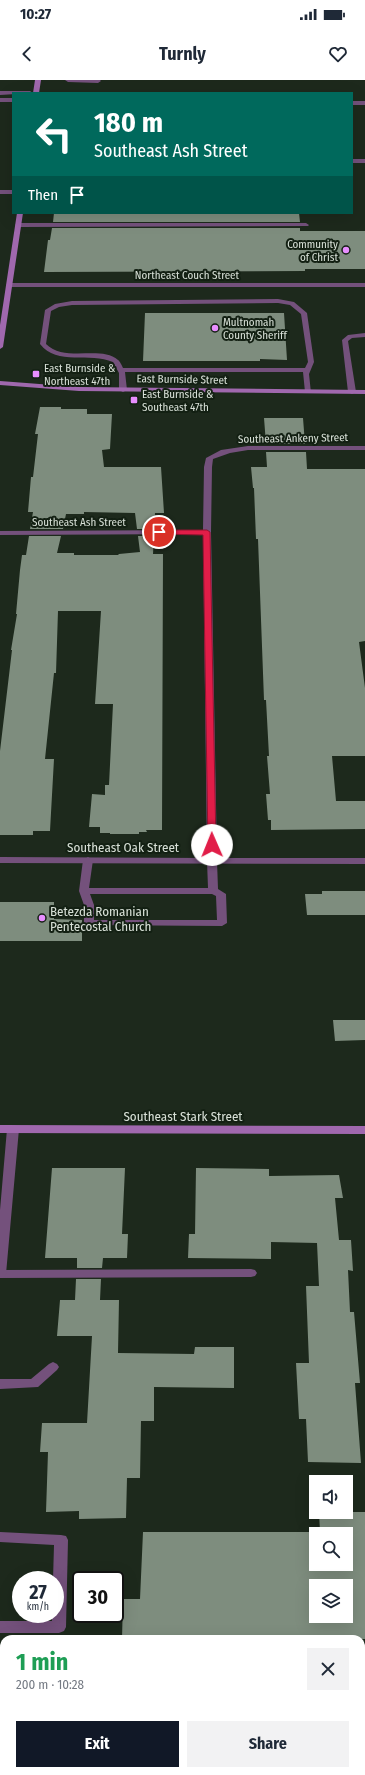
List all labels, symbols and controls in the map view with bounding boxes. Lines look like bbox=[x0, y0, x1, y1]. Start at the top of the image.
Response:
text: 10:27 bbox=[20, 5, 51, 23]
icon: back bbox=[16, 43, 38, 65]
text: Turnly bbox=[159, 43, 206, 65]
icon: heart bbox=[327, 43, 349, 65]
text: 180 m bbox=[94, 106, 163, 139]
icon: left bbox=[28, 108, 80, 160]
text: Southeast Ash Street bbox=[94, 140, 248, 162]
icon: arrive bbox=[66, 184, 88, 206]
text: Then bbox=[28, 186, 58, 204]
place label: Community of Christ bbox=[287, 238, 338, 264]
marker: Community of Christ bbox=[341, 245, 351, 255]
street label: Northeast Couch Street bbox=[135, 269, 240, 282]
place label: Multnomah County Sheriff bbox=[223, 316, 287, 342]
marker: Multnomah County Sheriff bbox=[210, 323, 220, 333]
place label: East Burnside & Northeast 47th bbox=[44, 362, 115, 388]
marker: East Burnside & Northeast 47th bbox=[31, 369, 41, 379]
street label: East Burnside Street bbox=[136, 372, 228, 387]
place label: East Burnside & Southeast 47th bbox=[142, 388, 213, 414]
marker: East Burnside & Southeast 47th bbox=[129, 395, 139, 405]
street label: Southeast Ankeny Street bbox=[238, 431, 349, 446]
pin bbox=[142, 515, 176, 549]
street label: Southeast Ash Street bbox=[32, 516, 126, 529]
icon: arrive bbox=[148, 521, 170, 543]
position arrow bbox=[191, 824, 233, 866]
street label: Southeast Oak Street bbox=[67, 840, 180, 855]
place label: Betezda Romanian Pentecostal Church bbox=[50, 904, 151, 934]
marker: Betezda Romanian Pentecostal Church bbox=[37, 913, 47, 923]
street label: Southeast Stark Street bbox=[123, 1109, 243, 1124]
map controls bbox=[309, 1475, 353, 1623]
button: sound bbox=[309, 1475, 353, 1519]
button: search bbox=[309, 1527, 353, 1571]
speed limit sign: 30 bbox=[72, 1571, 124, 1623]
button: layers bbox=[309, 1579, 353, 1623]
text: 27 bbox=[29, 1580, 47, 1604]
text: km/h bbox=[27, 1601, 49, 1613]
text: 1 min bbox=[16, 1648, 68, 1676]
button: close bbox=[307, 1648, 349, 1690]
text: 200 m · 10:28 bbox=[16, 1677, 84, 1692]
button: Exit bbox=[16, 1721, 179, 1767]
button: Share bbox=[187, 1721, 349, 1767]

